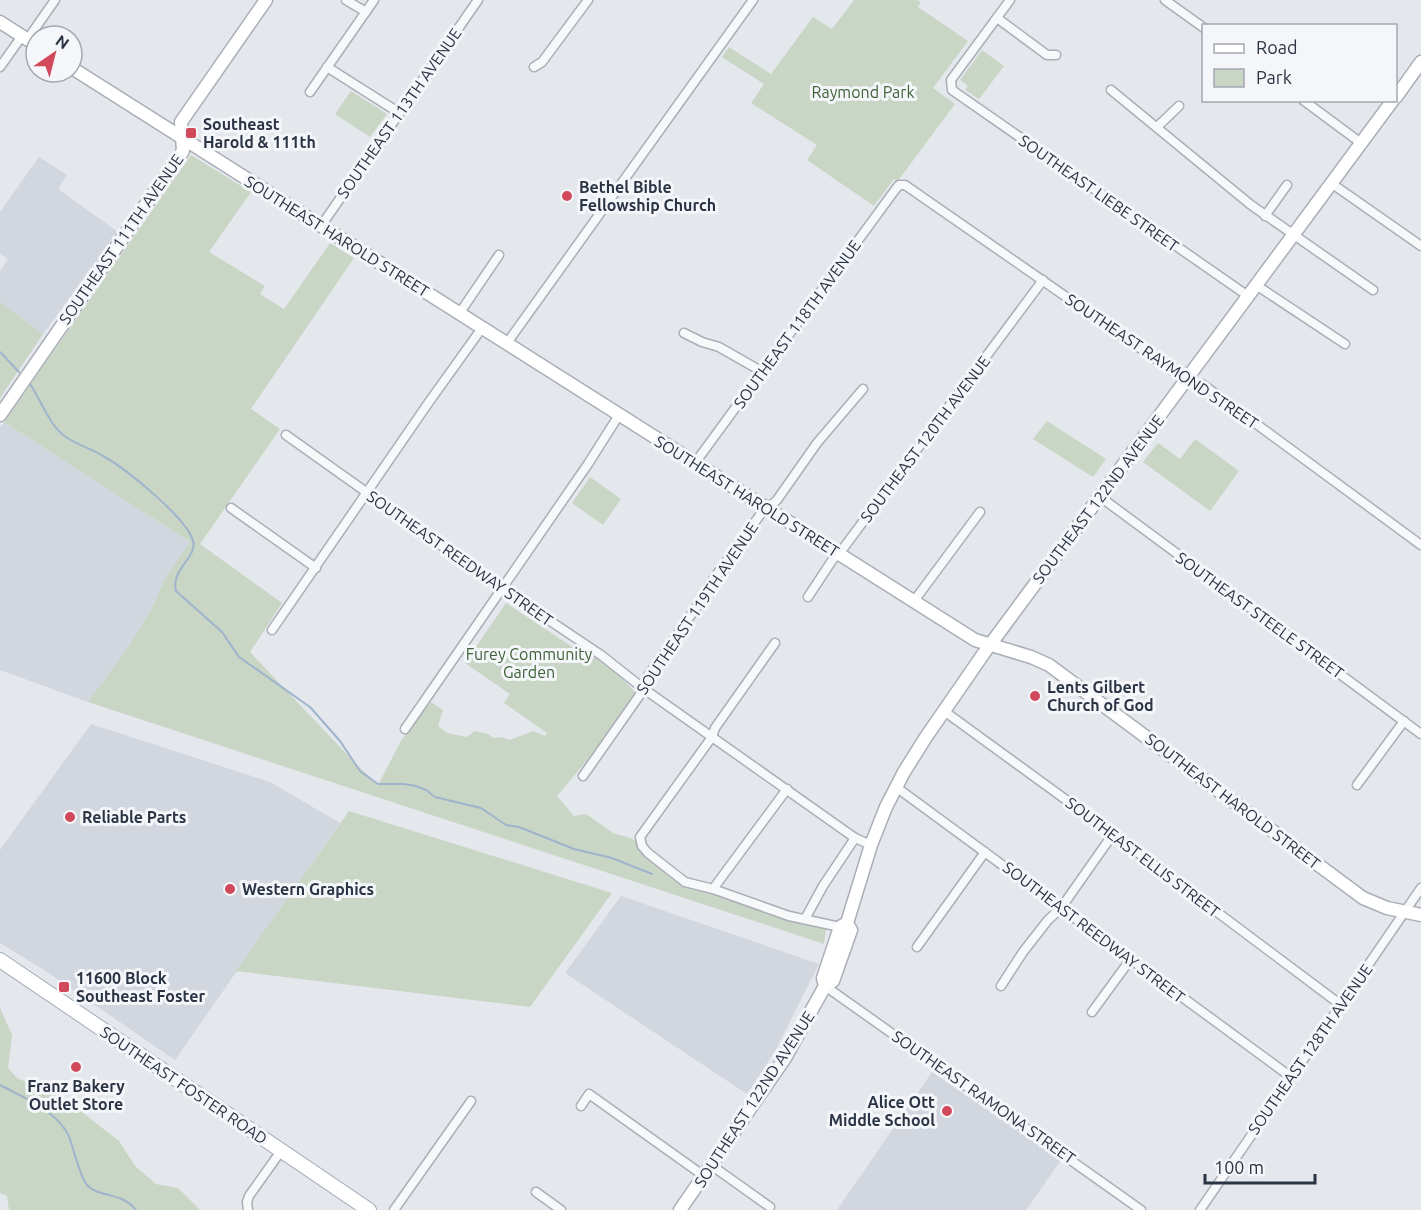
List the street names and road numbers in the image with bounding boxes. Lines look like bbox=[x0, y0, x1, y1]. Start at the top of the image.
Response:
street label: SOUTHEAST 113TH AVENUE bbox=[333, 25, 465, 201]
street label: SOUTHEAST LIEBE STREET bbox=[1016, 131, 1182, 255]
street label: SOUTHEAST 111TH AVENUE bbox=[55, 151, 187, 327]
street label: SOUTHEAST HAROLD STREET bbox=[242, 172, 432, 300]
street label: SOUTHEAST 118TH AVENUE bbox=[730, 236, 864, 412]
street label: SOUTHEAST RAYMOND STREET bbox=[1062, 290, 1262, 432]
street label: SOUTHEAST 120TH AVENUE bbox=[857, 352, 993, 526]
street label: SOUTHEAST 122ND AVENUE bbox=[1029, 411, 1167, 587]
street label: SOUTHEAST HAROLD STREET bbox=[652, 432, 842, 560]
street label: SOUTHEAST REEDWAY STREET bbox=[364, 487, 556, 629]
street label: SOUTHEAST 119TH AVENUE bbox=[633, 519, 761, 697]
street label: SOUTHEAST STEELE STREET bbox=[1173, 548, 1347, 682]
street label: SOUTHEAST HAROLD STREET bbox=[1142, 730, 1324, 873]
street label: SOUTHEAST ELLIS STREET bbox=[1062, 793, 1224, 921]
street label: SOUTHEAST REEDWAY STREET bbox=[1000, 858, 1188, 1006]
street label: SOUTHEAST 128TH AVENUE bbox=[1244, 961, 1376, 1137]
street label: SOUTHEAST 122ND AVENUE bbox=[690, 1008, 818, 1190]
street label: SOUTHEAST FOSTER ROAD bbox=[97, 1022, 271, 1148]
street label: SOUTHEAST RAMONA STREET bbox=[889, 1027, 1079, 1167]

